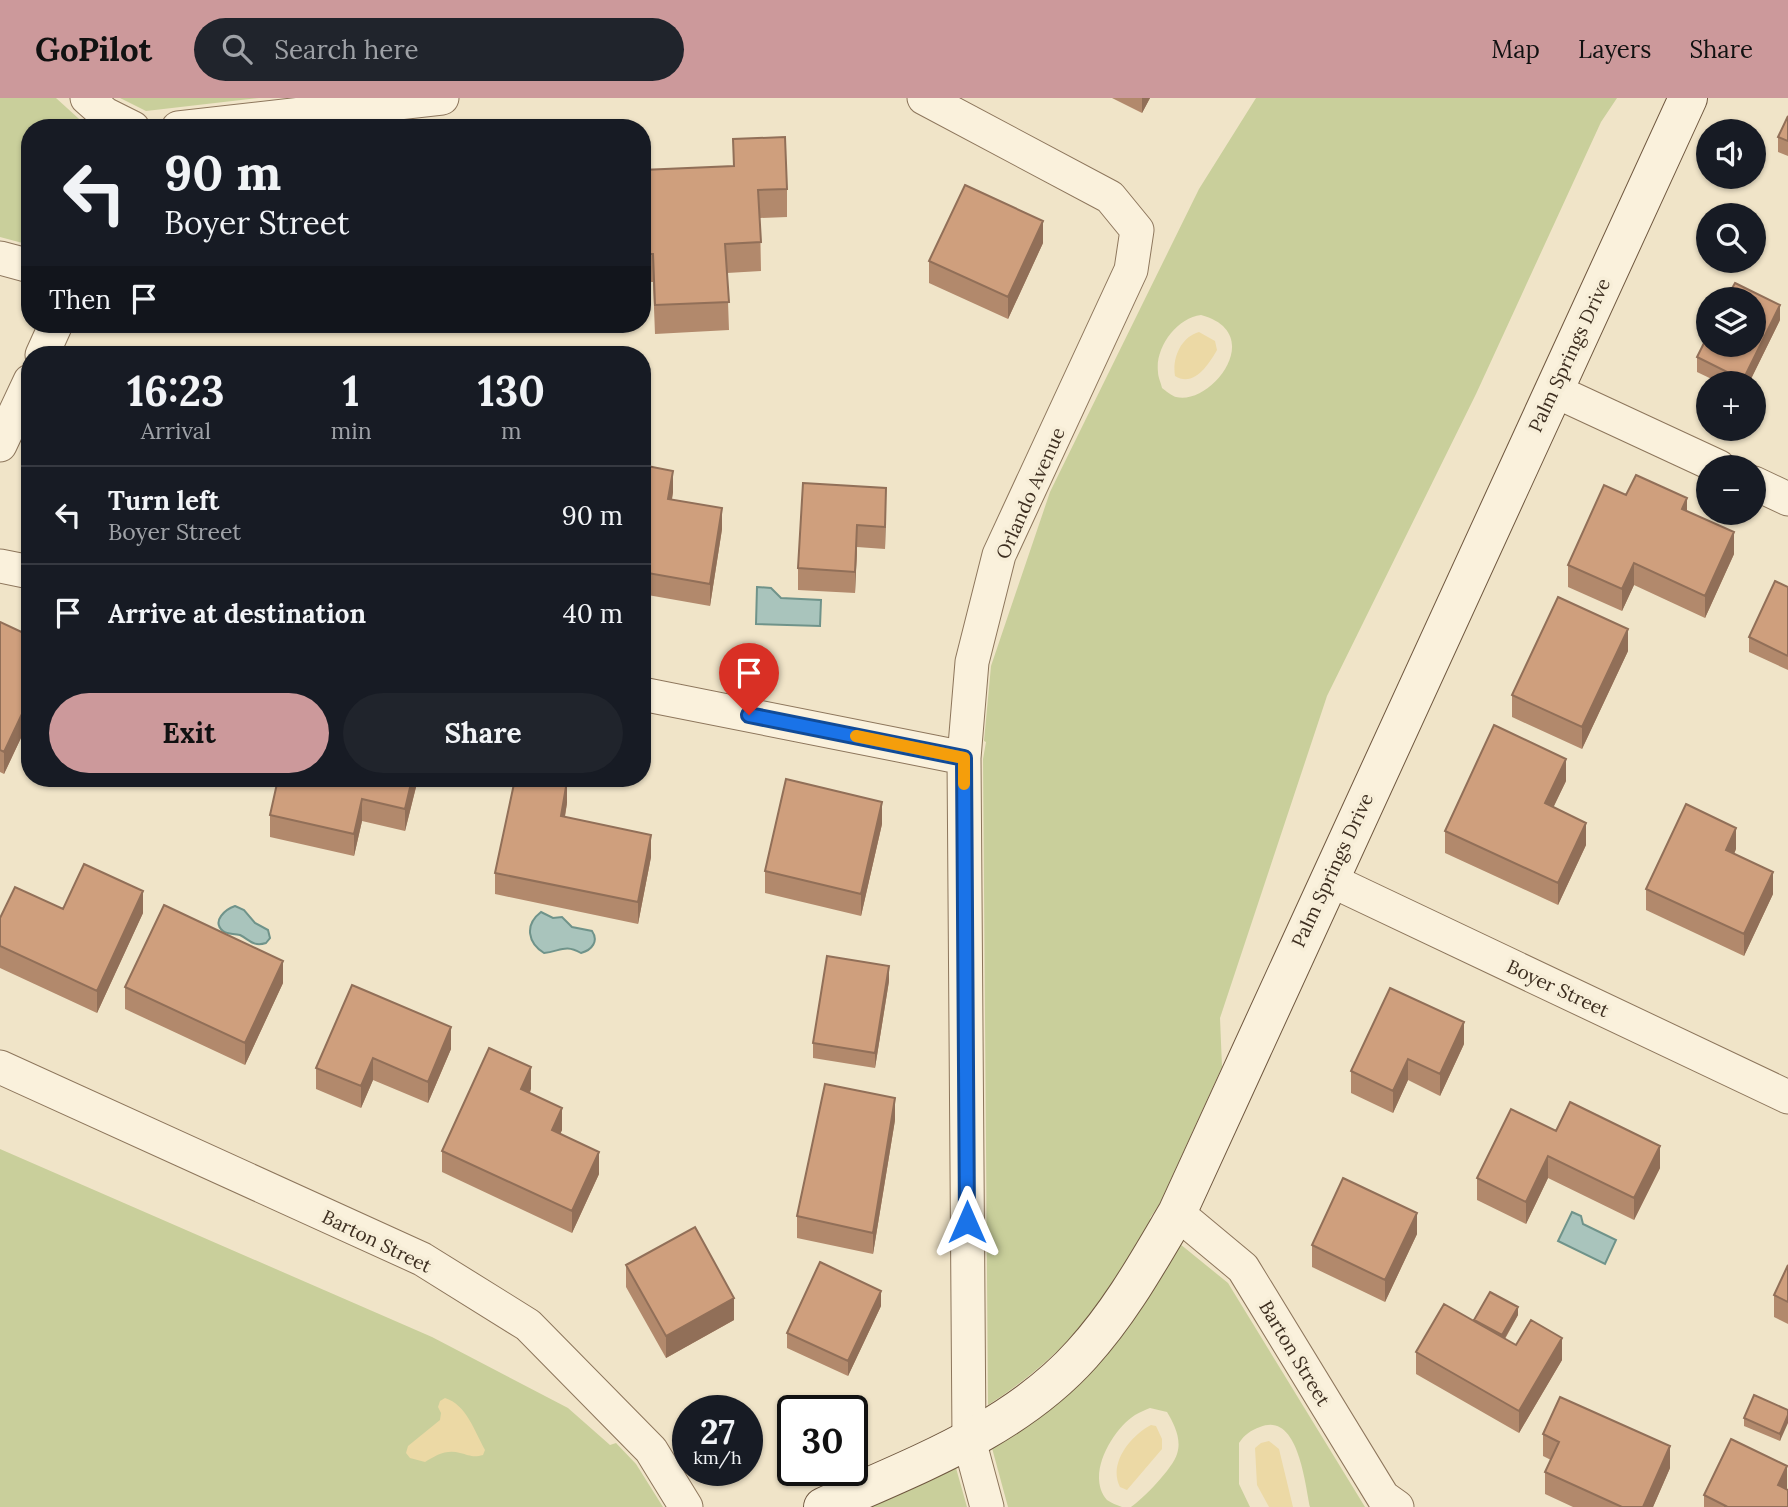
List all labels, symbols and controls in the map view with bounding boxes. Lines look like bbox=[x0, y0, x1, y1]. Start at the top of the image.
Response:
search box bbox=[194, 18, 684, 81]
text: GoPilot bbox=[35, 28, 152, 70]
icon: search bbox=[218, 30, 256, 68]
text: Search here bbox=[274, 33, 419, 66]
text: Map bbox=[1491, 34, 1540, 65]
text: Layers bbox=[1578, 34, 1651, 65]
text: Share bbox=[1689, 34, 1753, 65]
map controls bbox=[1696, 119, 1766, 525]
button: sound bbox=[1696, 119, 1766, 189]
text: 90 m bbox=[164, 141, 281, 203]
icon: left bbox=[49, 147, 140, 238]
text: Boyer Street bbox=[164, 202, 349, 243]
button: search bbox=[1696, 203, 1766, 273]
street label: Palm Springs Drive bbox=[1523, 274, 1615, 436]
icon: arrive bbox=[125, 280, 163, 318]
text: Then bbox=[49, 283, 111, 316]
button: layers bbox=[1696, 287, 1766, 357]
text: 16:23 bbox=[127, 364, 225, 418]
text: 1 bbox=[343, 364, 360, 418]
text: 130 bbox=[478, 364, 545, 418]
button: + bbox=[1696, 371, 1766, 441]
text: Arrival bbox=[141, 416, 211, 445]
text: min bbox=[331, 416, 372, 445]
text: m bbox=[501, 416, 522, 445]
street label: Orlando Avenue bbox=[990, 423, 1070, 563]
button: − bbox=[1696, 455, 1766, 525]
text: Turn left bbox=[108, 484, 219, 517]
icon: left bbox=[49, 496, 87, 534]
text: 90 m bbox=[562, 499, 623, 532]
text: Boyer Street bbox=[108, 517, 241, 546]
icon: arrive bbox=[49, 594, 87, 632]
text: Arrive at destination bbox=[108, 597, 366, 630]
text: 40 m bbox=[563, 597, 623, 630]
pin bbox=[719, 643, 779, 715]
icon: arrive bbox=[730, 654, 768, 692]
button: Exit bbox=[49, 693, 329, 773]
button: Share bbox=[343, 693, 623, 773]
street label: Palm Springs Drive bbox=[1286, 789, 1378, 951]
street label: Boyer Street bbox=[1503, 954, 1614, 1022]
position arrow bbox=[930, 1185, 1004, 1259]
street label: Barton Street bbox=[318, 1204, 436, 1278]
street label: Barton Street bbox=[1254, 1296, 1336, 1411]
speed limit sign: 30 bbox=[777, 1395, 868, 1486]
text: 27 bbox=[700, 1409, 735, 1454]
text: km/h bbox=[693, 1446, 742, 1469]

